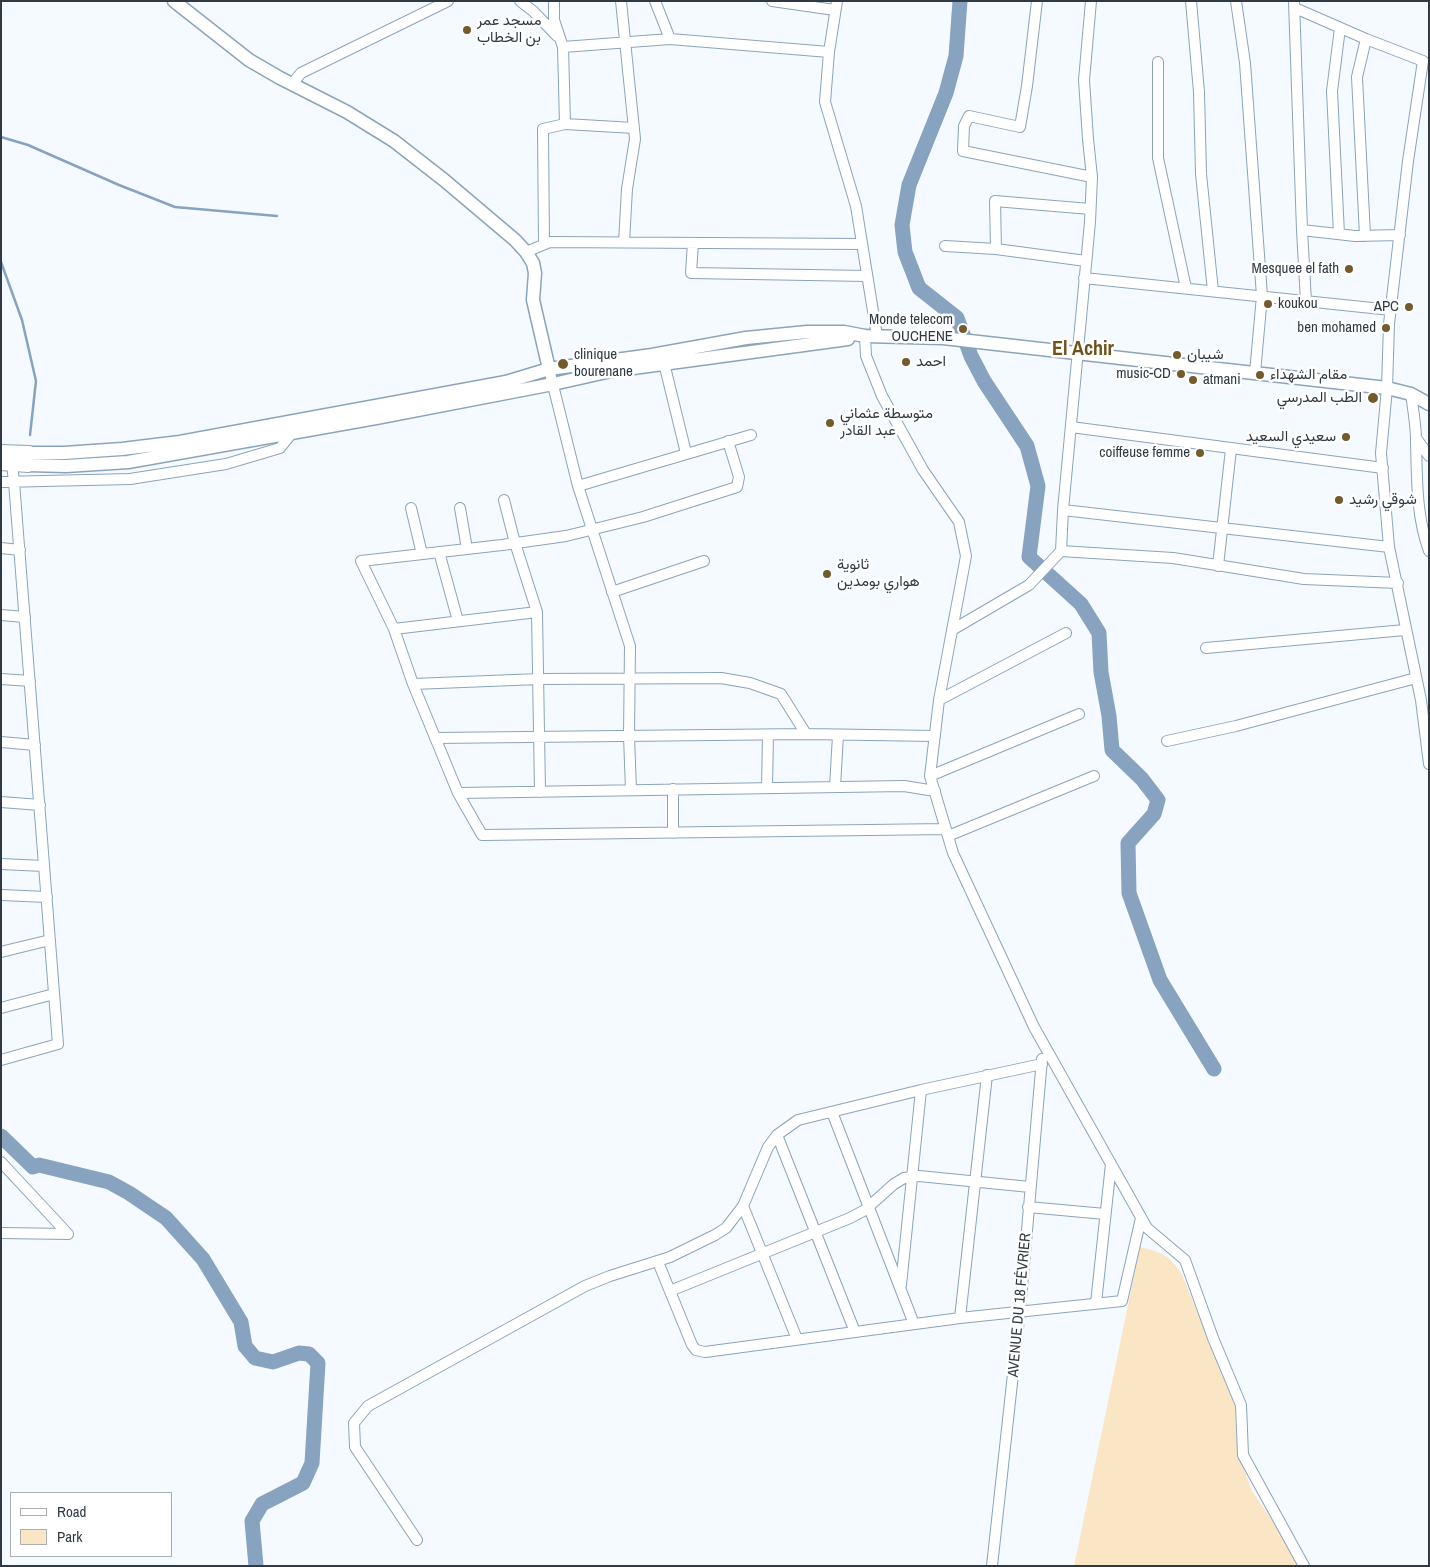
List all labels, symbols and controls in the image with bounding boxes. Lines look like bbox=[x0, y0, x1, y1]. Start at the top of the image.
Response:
place label: مسجد عمر بن الخطاب bbox=[477, 12, 541, 47]
marker: مسجد عمر بن الخطاب bbox=[461, 24, 473, 36]
place label: Mesquee el fath bbox=[1251, 260, 1339, 278]
marker: Mesquee el fath bbox=[1343, 263, 1355, 275]
place label: koukou bbox=[1278, 295, 1318, 313]
marker: koukou bbox=[1262, 298, 1274, 310]
place label: APC bbox=[1374, 298, 1399, 316]
marker: APC bbox=[1403, 301, 1415, 313]
place label: Monde telecom OUCHENE bbox=[869, 311, 953, 346]
place label: ben mohamed bbox=[1297, 319, 1376, 337]
marker: ben mohamed bbox=[1380, 322, 1392, 334]
marker: Monde telecom OUCHENE bbox=[957, 323, 969, 335]
district label: El Achir bbox=[1052, 338, 1114, 362]
place label: clinique bourenane bbox=[574, 346, 633, 381]
place label: شيبان bbox=[1187, 346, 1224, 364]
marker: شيبان bbox=[1171, 349, 1183, 361]
place label: احمد bbox=[916, 353, 946, 371]
marker: احمد bbox=[900, 356, 912, 368]
marker: clinique bourenane bbox=[556, 357, 570, 371]
place label: music-CD bbox=[1116, 365, 1171, 383]
place label: مقام الشهداء bbox=[1270, 366, 1347, 384]
marker: music-CD bbox=[1175, 368, 1187, 380]
marker: مقام الشهداء bbox=[1254, 369, 1266, 381]
place label: atmani bbox=[1203, 371, 1241, 389]
marker: atmani bbox=[1187, 374, 1199, 386]
place label: الطب المدرسي bbox=[1277, 389, 1362, 407]
marker: الطب المدرسي bbox=[1366, 391, 1380, 405]
place label: متوسطة عثماني عبد القادر bbox=[840, 405, 933, 440]
marker: متوسطة عثماني عبد القادر bbox=[824, 417, 836, 429]
place label: سعيدي السعيد bbox=[1246, 428, 1336, 446]
marker: سعيدي السعيد bbox=[1340, 431, 1352, 443]
place label: coiffeuse femme bbox=[1099, 444, 1190, 462]
marker: coiffeuse femme bbox=[1194, 447, 1206, 459]
place label: شوقي رشيد bbox=[1349, 491, 1417, 509]
marker: شوقي رشيد bbox=[1333, 494, 1345, 506]
place label: ثانوية هواري بومدين bbox=[837, 556, 920, 591]
marker: ثانوية هواري بومدين bbox=[821, 568, 833, 580]
street label: AVENUE DU 18 FÉVRIER bbox=[1005, 1232, 1035, 1378]
legend bbox=[10, 1492, 172, 1557]
text: Road bbox=[57, 1501, 86, 1522]
text: Park bbox=[57, 1526, 82, 1547]

